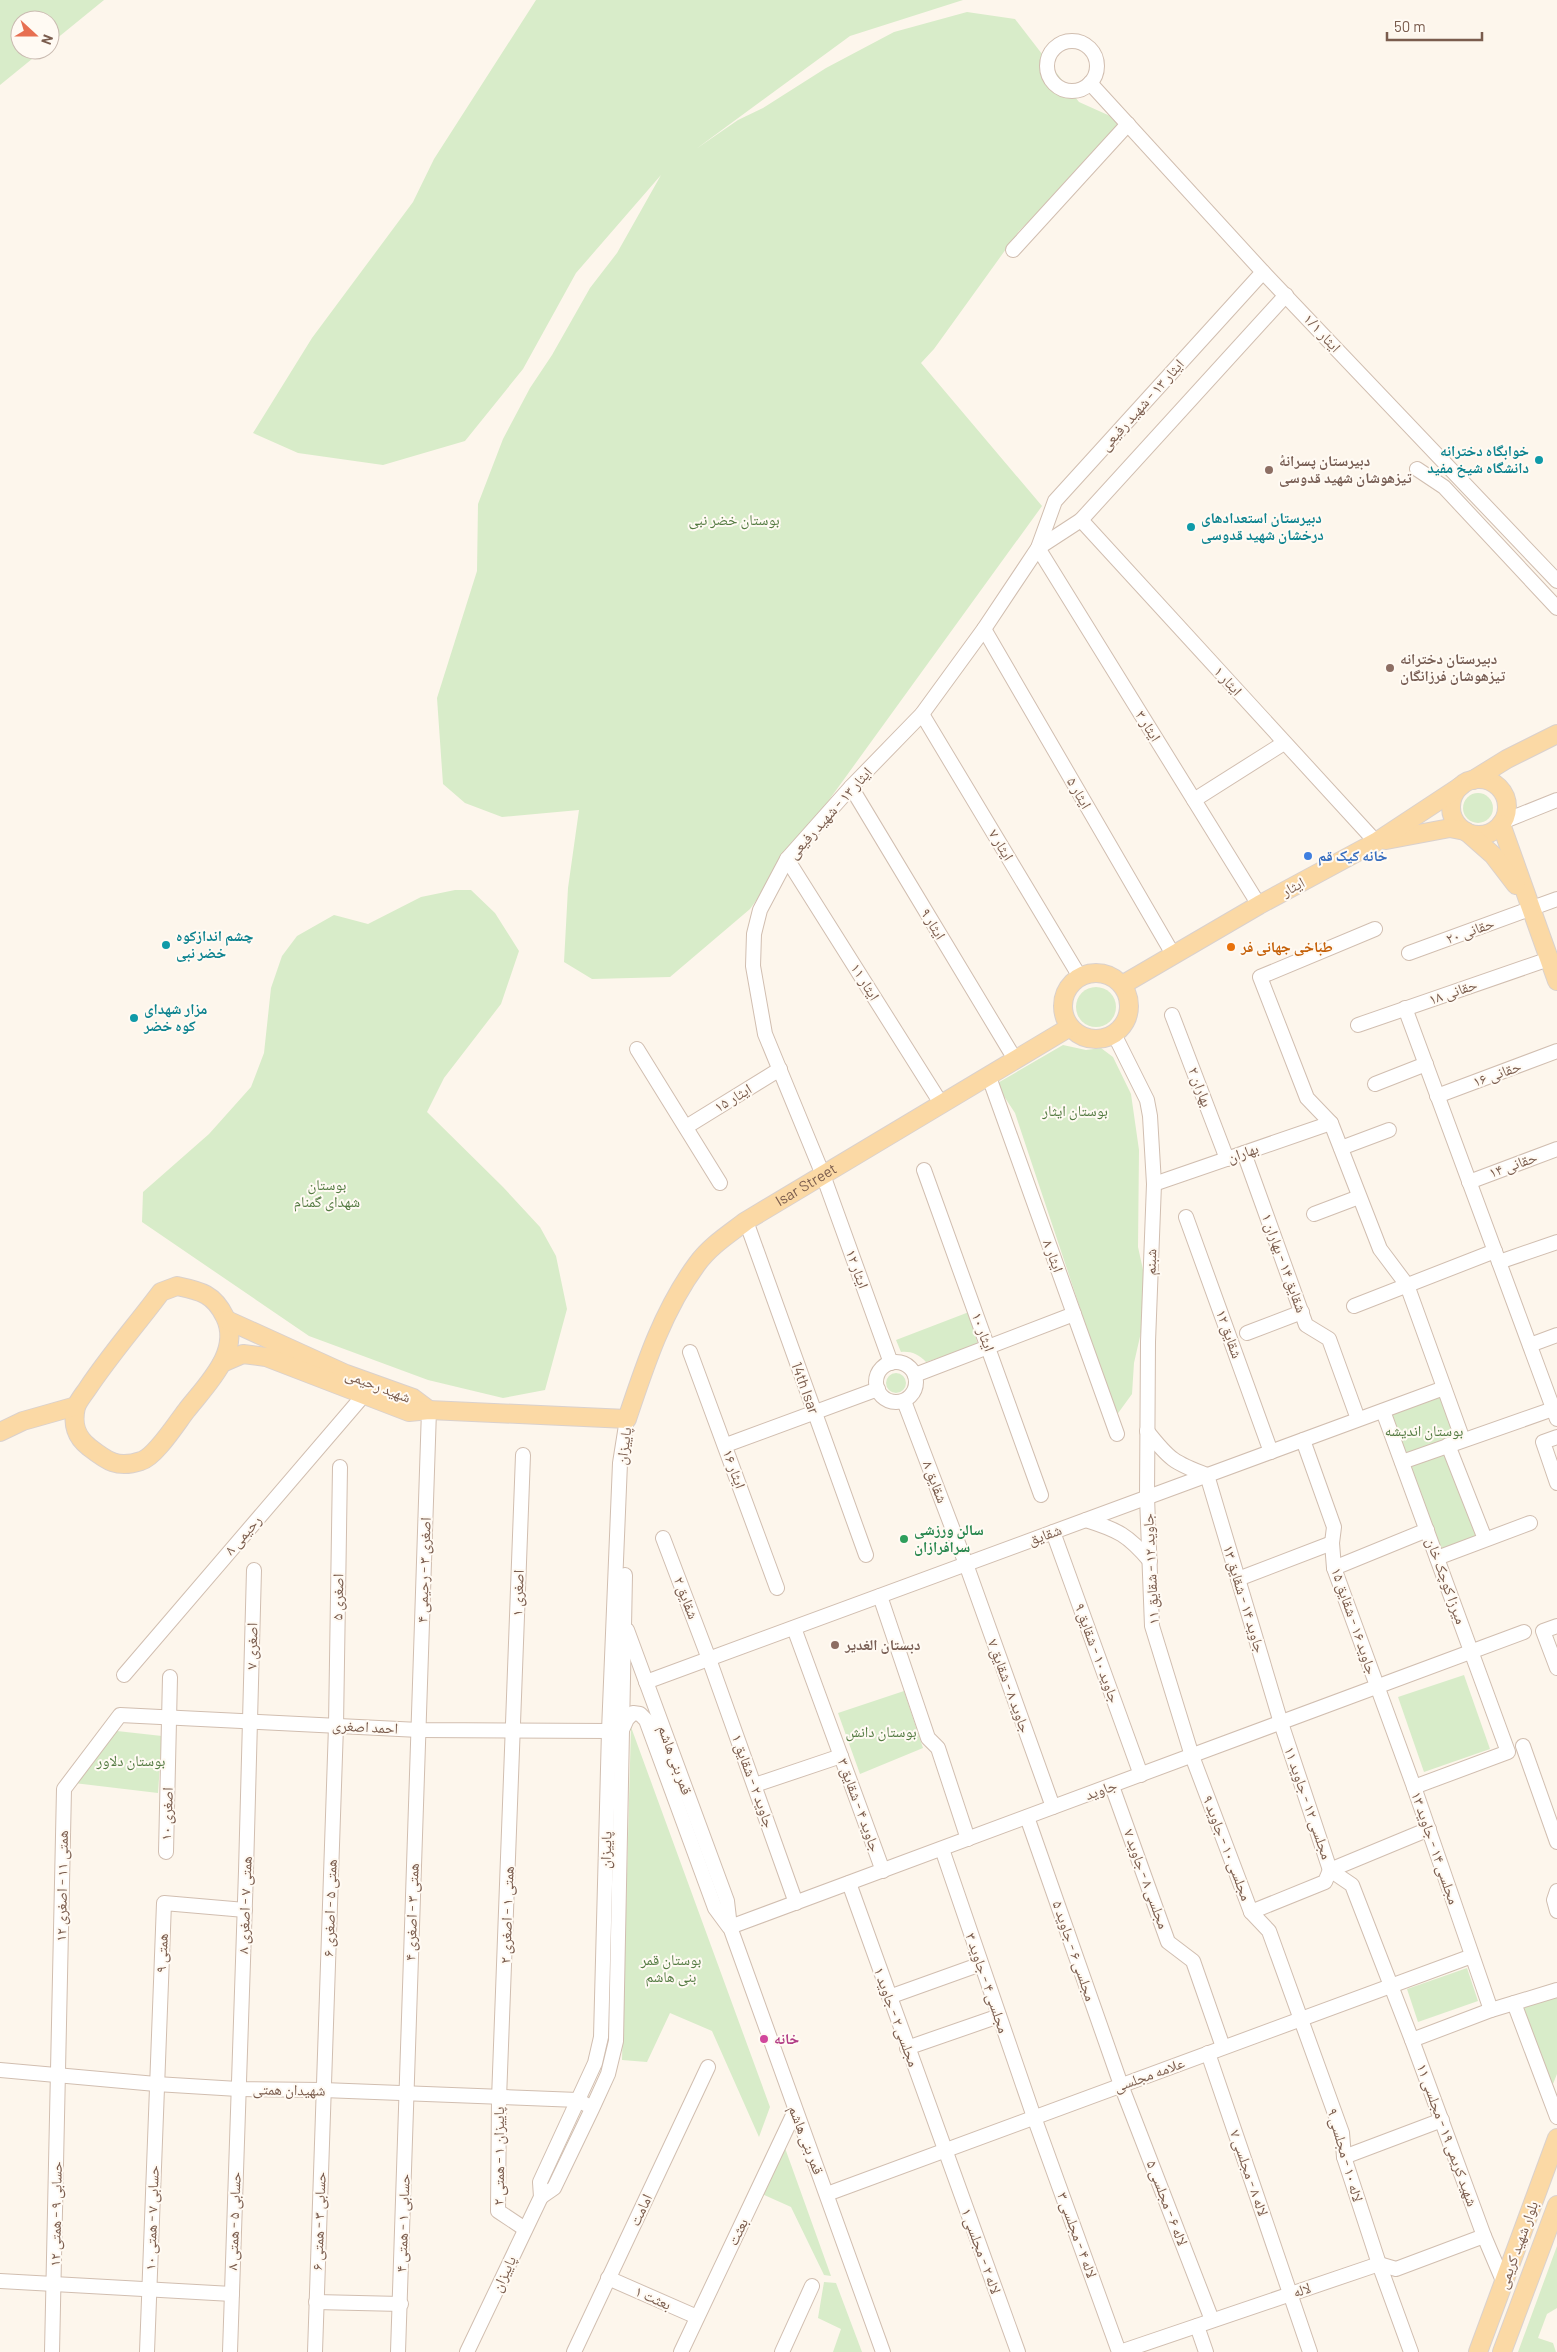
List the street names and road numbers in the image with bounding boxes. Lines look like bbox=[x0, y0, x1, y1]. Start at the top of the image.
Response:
street label: ایثار ۱/۱ bbox=[1300, 309, 1345, 356]
street label: ایثار ۱۳ - شهید رفیعی bbox=[1095, 355, 1189, 455]
street label: ایثار ۱ bbox=[1210, 662, 1247, 699]
street label: ایثار ۳ bbox=[1132, 707, 1165, 745]
street label: ایثار ۱۳ - شهید رفیعی bbox=[783, 763, 877, 863]
street label: ایثار ۵ bbox=[1063, 774, 1096, 812]
street label: ایثار ۷ bbox=[985, 826, 1018, 864]
street label: ایثار bbox=[1277, 873, 1308, 901]
street label: ایثار ۹ bbox=[917, 905, 950, 943]
street label: حقانی ۲۰ bbox=[1443, 913, 1497, 949]
street label: ایثار ۱۱ bbox=[847, 960, 884, 1004]
street label: حقانی ۱۸ bbox=[1426, 974, 1480, 1010]
street label: حقانی ۱۶ bbox=[1470, 1056, 1524, 1092]
street label: بهاران ۲ bbox=[1183, 1064, 1217, 1110]
street label: ایثار ۱۵ bbox=[711, 1079, 755, 1116]
street label: بهاران bbox=[1225, 1138, 1261, 1168]
street label: حقانی ۱۴ bbox=[1486, 1147, 1540, 1183]
street label: Isar Street bbox=[772, 1159, 840, 1209]
street label: شقایق ۱۴ - بهاران ۱ bbox=[1257, 1211, 1311, 1315]
street label: ایثار ۸ bbox=[1039, 1237, 1068, 1275]
street label: ایثار ۱۲ bbox=[842, 1247, 873, 1291]
street label: شبنم bbox=[1141, 1248, 1161, 1276]
street label: شقایق ۱۲ bbox=[1211, 1307, 1247, 1361]
street label: ایثار ۱۰ bbox=[968, 1310, 999, 1354]
street label: 14th Isar bbox=[788, 1359, 824, 1417]
street label: شهید رحیمی bbox=[343, 1364, 414, 1408]
street label: پاییزان bbox=[611, 1426, 637, 1466]
street label: ایثار ۱۶ bbox=[719, 1447, 750, 1491]
street label: شقایق ۸ bbox=[918, 1458, 952, 1506]
street label: رحیمی ۸ bbox=[220, 1511, 266, 1559]
street label: جاوید ۱۲ - شقایق ۱۱ bbox=[1138, 1512, 1164, 1625]
street label: اصغری ۳ - رحیمی ۴ bbox=[412, 1517, 436, 1623]
street label: شقایق bbox=[1025, 1520, 1065, 1550]
street label: میرزا کوچک خان bbox=[1421, 1535, 1471, 1627]
street label: جاوید ۱۴ - شقایق ۱۳ bbox=[1218, 1543, 1270, 1656]
street label: جاوید ۱۶ - شقایق ۱۵ bbox=[1326, 1565, 1382, 1678]
street label: اصغری ۱ bbox=[507, 1569, 529, 1617]
street label: اصغری ۵ bbox=[328, 1574, 348, 1620]
street label: شقایق ۲ bbox=[669, 1574, 703, 1622]
street label: جاوید ۱۰ - شقایق ۹ bbox=[1070, 1600, 1125, 1706]
street label: اصغری ۷ bbox=[242, 1623, 262, 1669]
street label: جاوید ۸ - شقایق ۷ bbox=[983, 1636, 1035, 1736]
street label: احمد اصغری bbox=[331, 1715, 399, 1739]
street label: قمر بنی هاشم bbox=[653, 1722, 697, 1798]
street label: جاوید ۲ - شقایق ۱ bbox=[727, 1731, 779, 1831]
street label: مجلسی ۱۲ - جاوید ۱۱ bbox=[1279, 1744, 1337, 1862]
street label: جاوید ۴ - شقایق ۳ bbox=[833, 1755, 885, 1855]
street label: جاوید bbox=[1082, 1775, 1120, 1804]
street label: اصغری ۱۰ bbox=[156, 1787, 178, 1841]
street label: مجلسی ۱۴ - جاوید ۱۳ bbox=[1406, 1789, 1464, 1907]
street label: مجلسی ۱۰ - جاوید ۹ bbox=[1198, 1792, 1256, 1904]
street label: مجلسی ۸ - جاوید ۷ bbox=[1119, 1826, 1173, 1932]
street label: همتی ۱۱ - اصغری ۱۲ bbox=[51, 1830, 73, 1942]
street label: پاییزان bbox=[595, 1831, 617, 1869]
street label: همتی ۷ - اصغری ۸ bbox=[233, 1856, 257, 1954]
street label: همتی ۵ - اصغری ۶ bbox=[318, 1859, 342, 1957]
street label: همتی ۳ - اصغری ۴ bbox=[400, 1863, 424, 1961]
street label: همتی ۱ - اصغری ۲ bbox=[495, 1866, 519, 1964]
street label: مجلسی ۶ - جاوید ۵ bbox=[1047, 1898, 1101, 2004]
street label: مجلسی ۴ - جاوید ۳ bbox=[960, 1930, 1014, 2036]
street label: همتی ۹ bbox=[151, 1933, 173, 1973]
street label: مجلسی ۲ - جاوید ۱ bbox=[869, 1964, 923, 2070]
street label: علامه مجلسی bbox=[1111, 2053, 1188, 2097]
street label: شهید کریمی ۱۹ - مجلسی ۱۱ bbox=[1412, 2061, 1482, 2209]
street label: شهیدان همتی bbox=[252, 2079, 326, 2101]
street label: قمر بنی هاشم bbox=[784, 2103, 828, 2177]
street label: لاله ۱۰ - مجلسی ۹ bbox=[1322, 2106, 1368, 2204]
street label: پاییزان ۱ - همتی ۲ bbox=[489, 2107, 509, 2205]
street label: لاله ۸ - مجلسی ۷ bbox=[1225, 2127, 1273, 2219]
street label: لاله ۶ - مجلسی ۵ bbox=[1142, 2157, 1192, 2249]
street label: حسابی ۹ - همتی ۱۲ bbox=[45, 2161, 67, 2267]
street label: حسابی ۷ - همتی ۱۰ bbox=[140, 2165, 164, 2271]
street label: حسابی ۵ - همتی ۸ bbox=[222, 2171, 246, 2271]
street label: حسابی ۳ - همتی ۶ bbox=[307, 2171, 331, 2271]
street label: حسابی ۱ - همتی ۴ bbox=[391, 2173, 415, 2273]
street label: لاله ۴ - مجلسی ۳ bbox=[1052, 2189, 1102, 2281]
street label: امامت bbox=[625, 2191, 655, 2228]
street label: بلوار شهید کریمی bbox=[1493, 2198, 1543, 2292]
street label: لاله ۲ - مجلسی ۱ bbox=[956, 2205, 1006, 2297]
street label: بعثت bbox=[723, 2215, 752, 2248]
street label: پاییزان bbox=[487, 2253, 521, 2295]
street label: لاله bbox=[1290, 2278, 1313, 2300]
street label: بعثت ۱ bbox=[632, 2281, 674, 2313]

